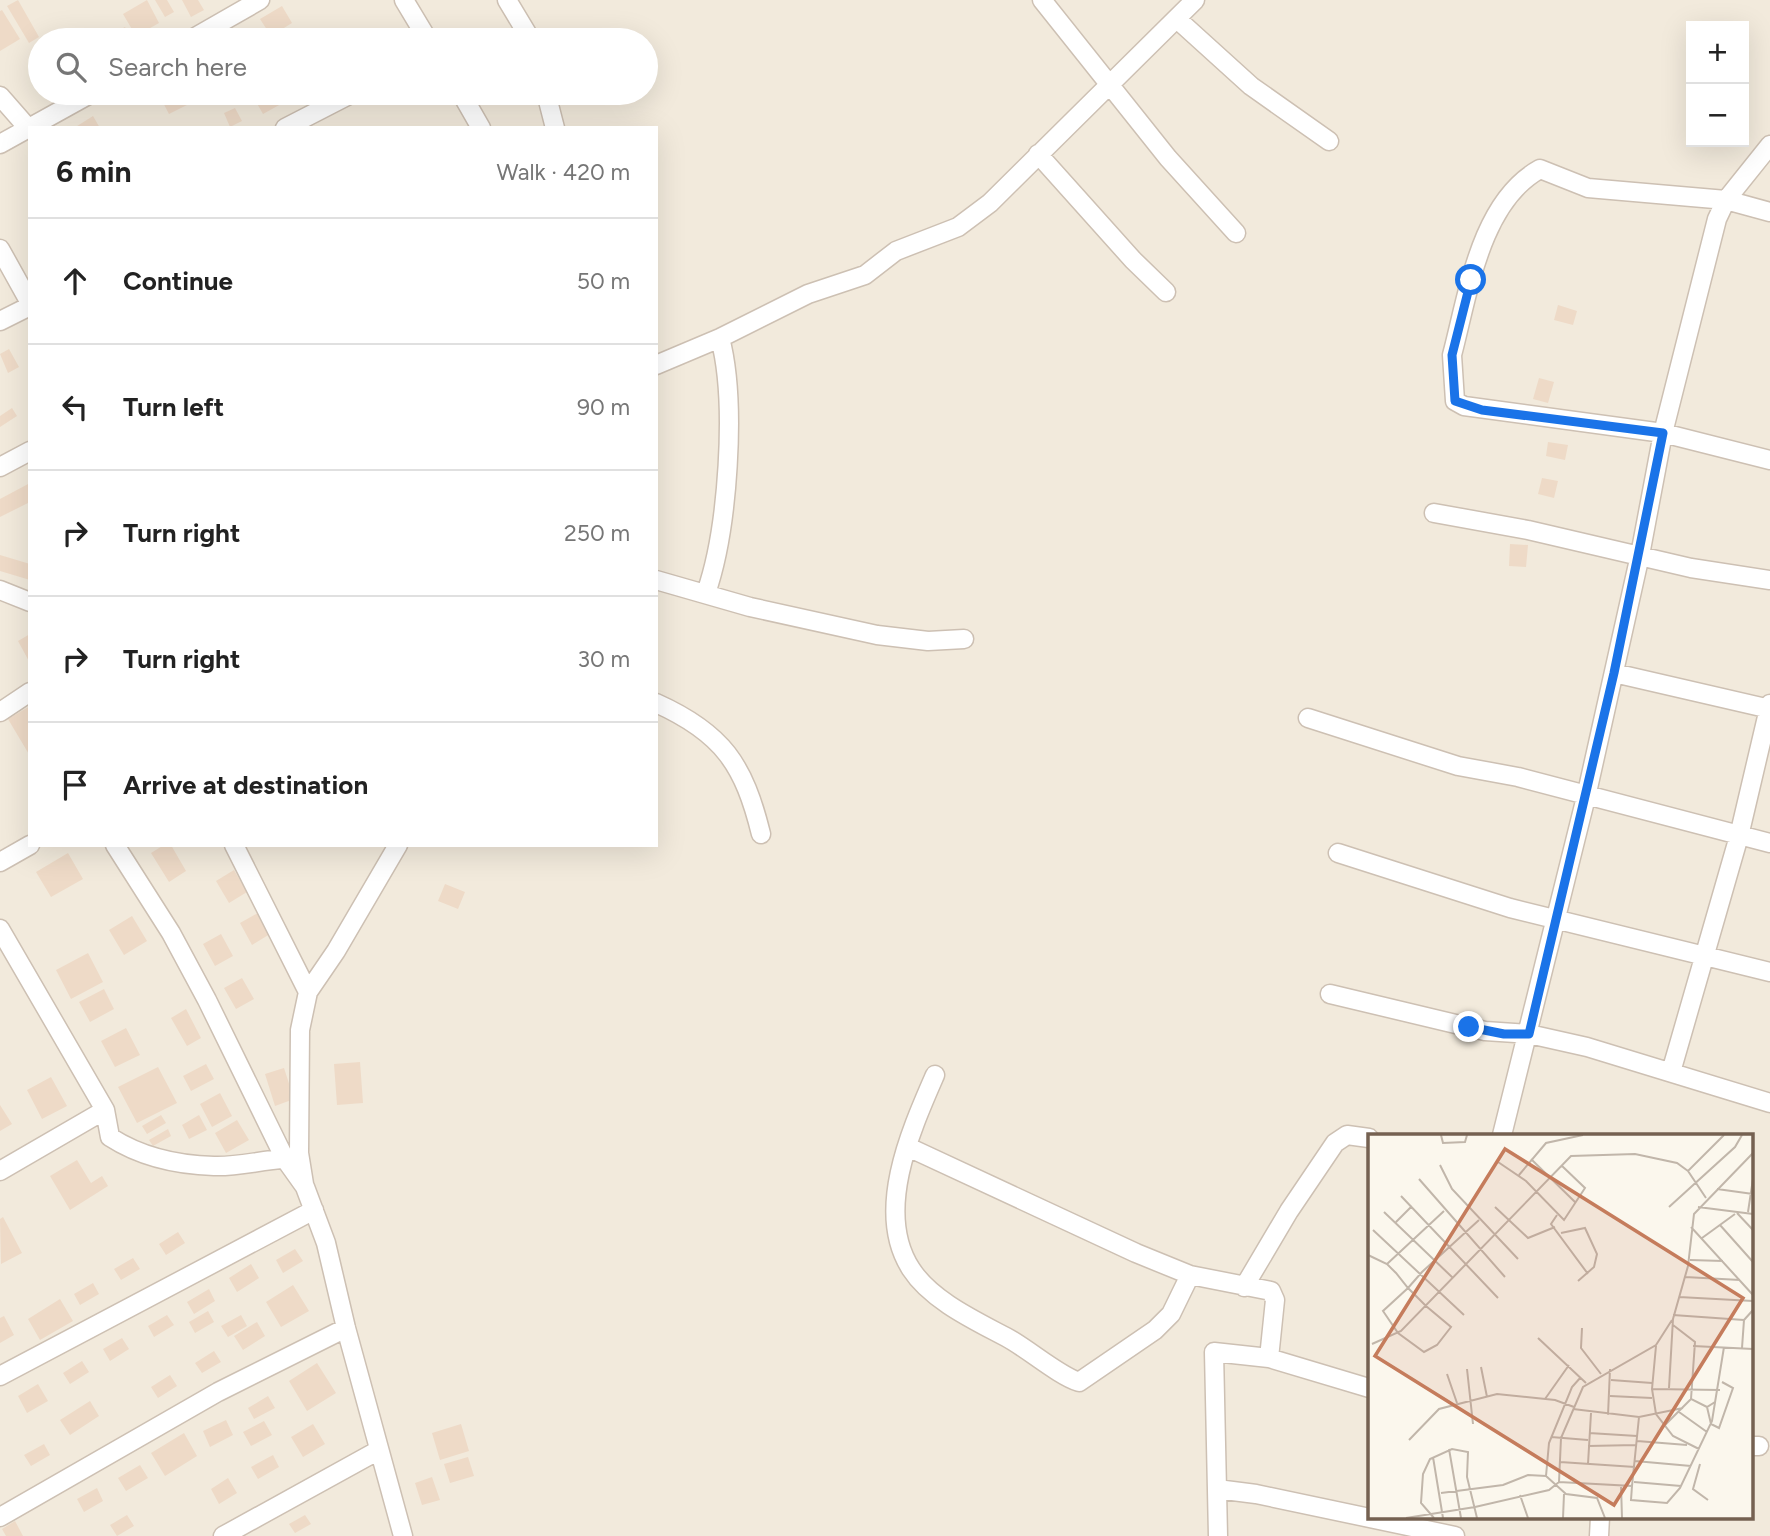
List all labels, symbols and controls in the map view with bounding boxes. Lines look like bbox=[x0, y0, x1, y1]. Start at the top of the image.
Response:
map controls bbox=[1686, 21, 1749, 147]
button: + bbox=[1686, 21, 1749, 84]
search box bbox=[28, 28, 658, 105]
icon: search bbox=[52, 48, 90, 86]
text: Search here bbox=[108, 51, 247, 83]
button: − bbox=[1686, 84, 1749, 147]
text: 6 min bbox=[56, 153, 132, 190]
text: Walk · 420 m bbox=[497, 158, 630, 186]
icon: ahead bbox=[56, 262, 94, 300]
route start bbox=[1455, 264, 1486, 295]
text: Continue bbox=[123, 265, 233, 297]
text: 50 m bbox=[577, 267, 630, 295]
icon: left bbox=[56, 388, 94, 426]
text: Turn left bbox=[123, 391, 224, 423]
text: 90 m bbox=[577, 393, 630, 421]
icon: right bbox=[56, 514, 94, 552]
text: Turn right bbox=[123, 517, 240, 549]
text: 250 m bbox=[564, 519, 630, 547]
icon: right bbox=[56, 640, 94, 678]
text: Turn right bbox=[123, 643, 240, 675]
text: 30 m bbox=[577, 645, 630, 673]
icon: arrive bbox=[56, 766, 94, 804]
text: Arrive at destination bbox=[123, 769, 368, 801]
route end bbox=[1453, 1011, 1484, 1042]
inset map bbox=[1368, 1134, 1752, 1518]

